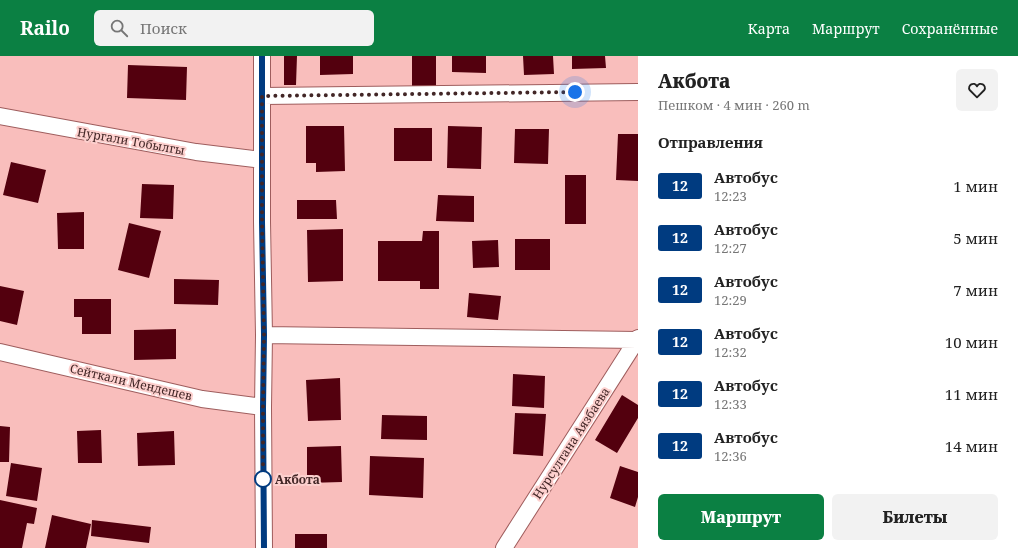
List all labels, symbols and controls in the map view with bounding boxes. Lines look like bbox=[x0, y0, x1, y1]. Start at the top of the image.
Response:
search box bbox=[94, 10, 374, 46]
text: Railo bbox=[20, 15, 70, 41]
icon: search bbox=[108, 17, 130, 39]
text: Поиск bbox=[140, 18, 187, 38]
text: Карта bbox=[748, 19, 790, 38]
text: Маршрут bbox=[812, 19, 880, 38]
text: Сохранённые bbox=[902, 19, 998, 38]
text: Акбота bbox=[658, 68, 731, 94]
button: heart bbox=[956, 69, 998, 111]
your location bbox=[565, 82, 585, 102]
text: Пешком · 4 мин · 260 m bbox=[658, 96, 810, 114]
street label: Нургали Тобылгы bbox=[76, 123, 186, 159]
text: Отправления bbox=[658, 132, 763, 152]
text: Автобус bbox=[714, 167, 778, 187]
text: 12 bbox=[672, 176, 688, 195]
text: 1 мин bbox=[953, 176, 998, 196]
text: 12:23 bbox=[714, 187, 747, 205]
text: Автобус bbox=[714, 219, 778, 239]
text: 12 bbox=[672, 228, 688, 247]
text: 5 мин bbox=[953, 228, 998, 248]
text: 12:27 bbox=[714, 239, 747, 257]
text: Автобус bbox=[714, 271, 778, 291]
text: 12 bbox=[672, 280, 688, 299]
text: 7 мин bbox=[953, 280, 998, 300]
text: 12:29 bbox=[714, 291, 747, 309]
text: Автобус bbox=[714, 323, 778, 343]
text: 12 bbox=[672, 332, 688, 351]
text: 10 мин bbox=[945, 332, 998, 352]
text: 12:32 bbox=[714, 343, 747, 361]
street label: Сейткали Мендешев bbox=[68, 360, 194, 404]
text: Автобус bbox=[714, 375, 778, 395]
street label: Нурсултана Аязбаева bbox=[528, 384, 614, 502]
text: 12 bbox=[672, 384, 688, 403]
text: 11 мин bbox=[945, 384, 998, 404]
text: 12:33 bbox=[714, 395, 747, 413]
text: Автобус bbox=[714, 427, 778, 447]
text: 12 bbox=[672, 436, 688, 455]
text: 14 мин bbox=[945, 436, 998, 456]
text: 12:36 bbox=[714, 447, 747, 465]
marker: Акбота bbox=[254, 470, 272, 488]
place label: Акбота bbox=[275, 471, 320, 488]
button: Маршрут bbox=[658, 494, 824, 540]
button: Билеты bbox=[832, 494, 998, 540]

